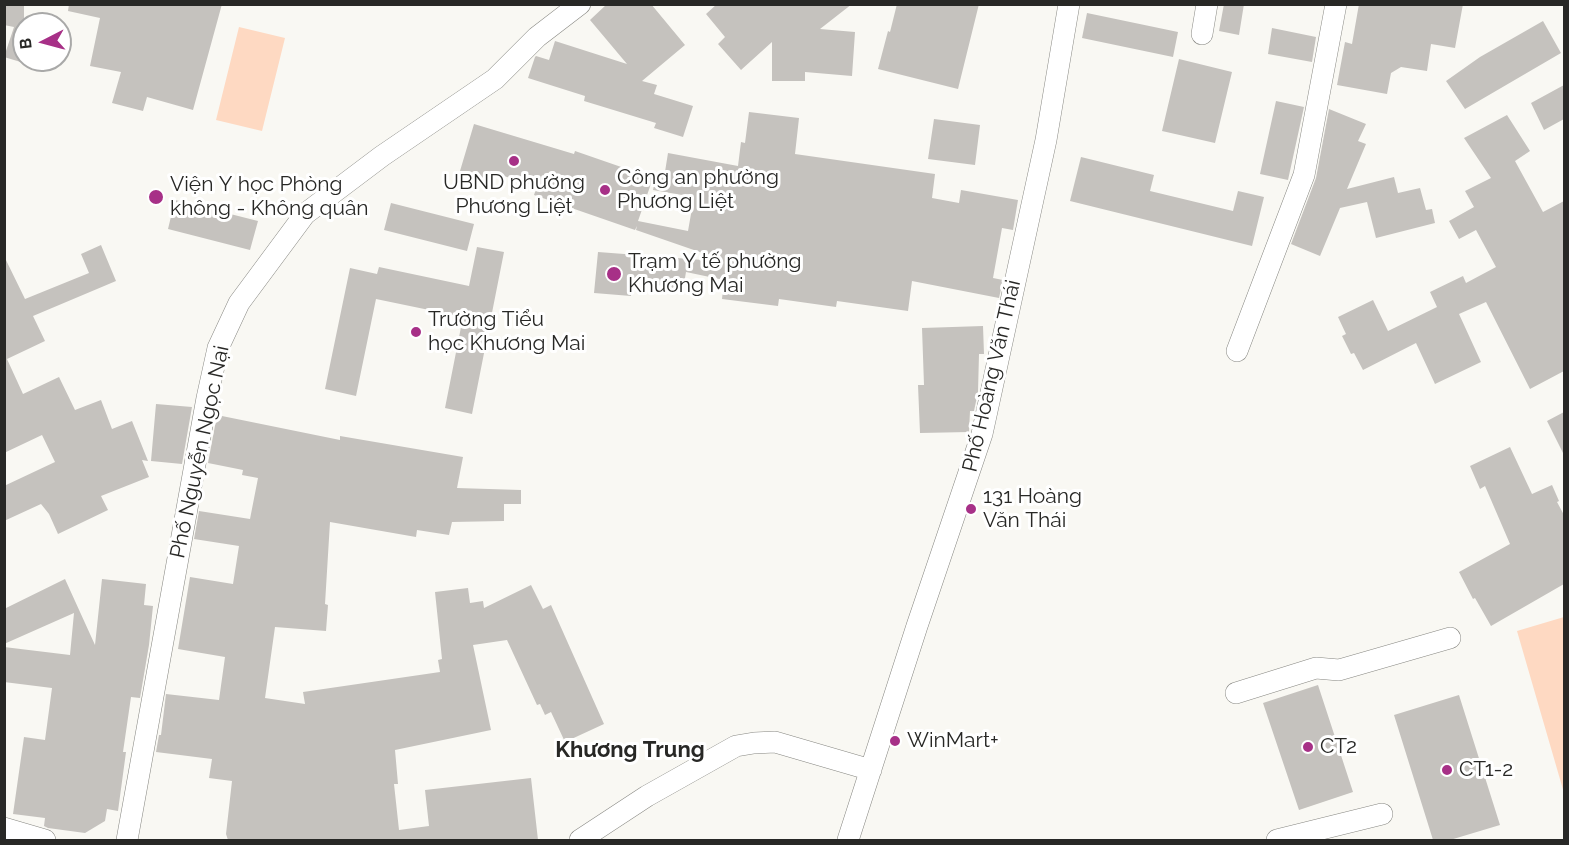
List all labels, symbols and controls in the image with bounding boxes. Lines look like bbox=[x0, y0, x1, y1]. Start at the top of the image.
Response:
north arrow bbox=[12, 12, 72, 72]
text: B bbox=[16, 37, 36, 50]
marker: UBND phường Phương Liệt bbox=[507, 154, 521, 168]
place label: Công an phường Phương Liệt bbox=[617, 165, 779, 215]
place label: UBND phường Phương Liệt bbox=[443, 170, 585, 220]
place label: Viện Y học Phòng không - Không quân bbox=[170, 172, 369, 222]
marker: Công an phường Phương Liệt bbox=[598, 183, 612, 197]
marker: Viện Y học Phòng không - Không quân bbox=[147, 188, 165, 206]
place label: Trạm Y tế phường Khương Mai bbox=[628, 249, 802, 299]
marker: Trạm Y tế phường Khương Mai bbox=[605, 265, 623, 283]
street label: Phố Hoàng Văn Thái bbox=[958, 278, 1026, 474]
place label: Trường Tiểu học Khương Mai bbox=[428, 307, 585, 357]
marker: Trường Tiểu học Khương Mai bbox=[409, 325, 423, 339]
street label: Phố Nguyễn Ngọc Nại bbox=[165, 343, 235, 561]
place label: 131 Hoàng Văn Thái bbox=[983, 484, 1082, 534]
marker: 131 Hoàng Văn Thái bbox=[964, 502, 978, 516]
place label: WinMart+ bbox=[907, 728, 999, 754]
marker: WinMart+ bbox=[888, 734, 902, 748]
place label: CT2 bbox=[1320, 734, 1357, 760]
district label: Khương Trung bbox=[555, 737, 705, 763]
marker: CT2 bbox=[1301, 740, 1315, 754]
place label: CT1-2 bbox=[1459, 757, 1513, 783]
marker: CT1-2 bbox=[1440, 763, 1454, 777]

